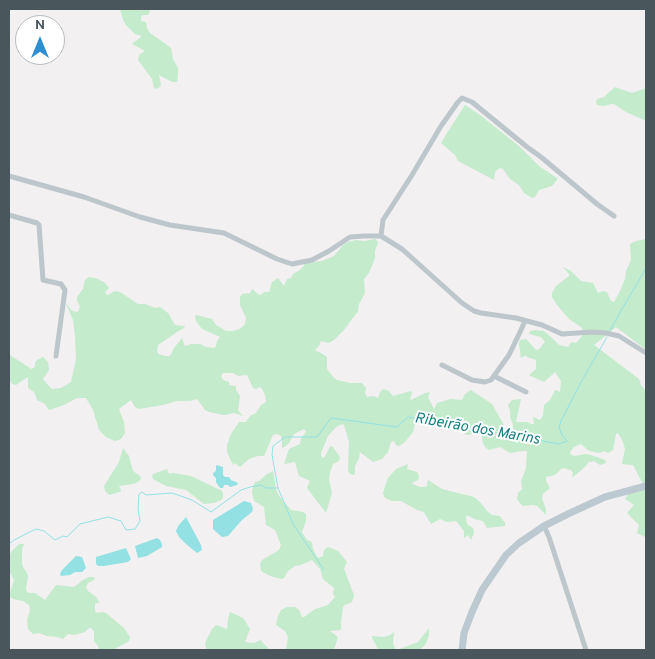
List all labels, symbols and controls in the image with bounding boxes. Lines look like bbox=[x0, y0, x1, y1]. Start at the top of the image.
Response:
north arrow bbox=[15, 15, 65, 65]
text: N bbox=[35, 17, 45, 34]
water label: Ribeirão dos Marins bbox=[413, 410, 541, 450]

